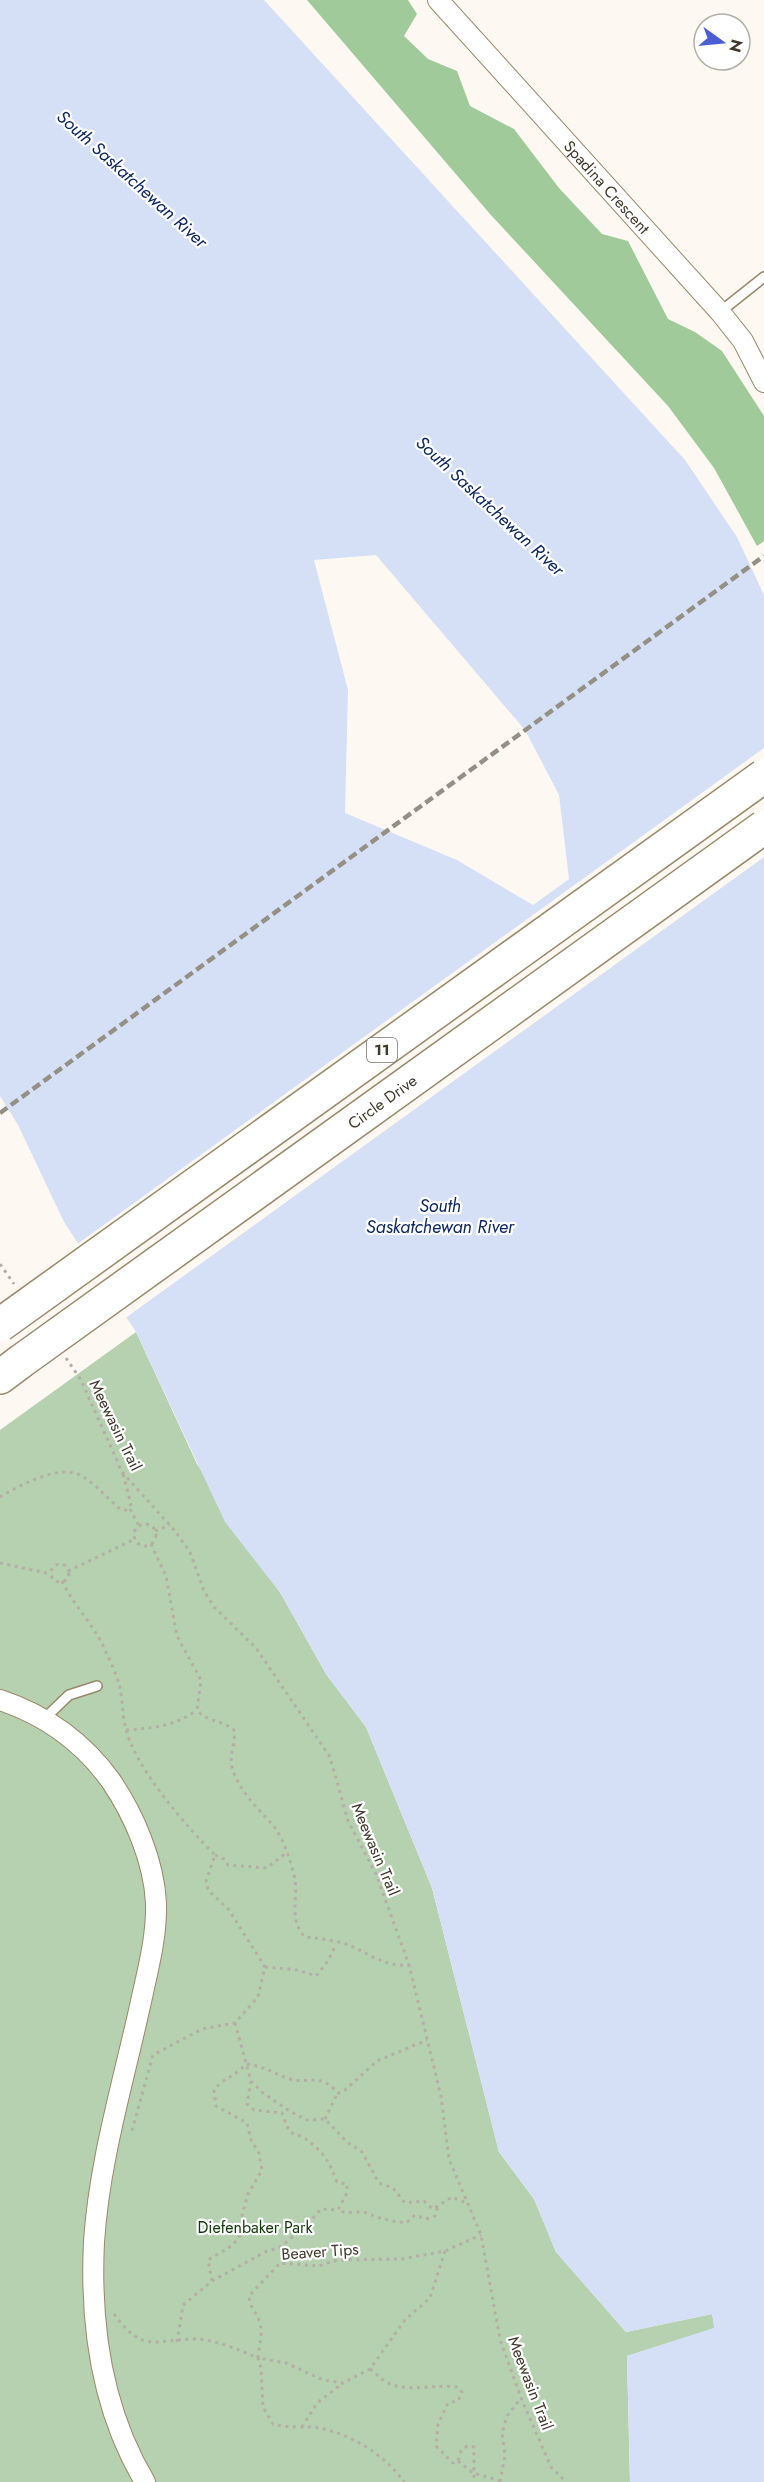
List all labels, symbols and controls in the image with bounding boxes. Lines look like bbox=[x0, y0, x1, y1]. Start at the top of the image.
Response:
north arrow bbox=[692, 12, 752, 72]
text: N bbox=[723, 37, 749, 55]
water label: South Saskatchewan River bbox=[51, 104, 214, 255]
street label: Spadina Crescent bbox=[558, 135, 655, 239]
water label: South Saskatchewan River bbox=[410, 430, 571, 583]
road number: 11 bbox=[367, 1038, 397, 1062]
street label: Circle Drive bbox=[343, 1069, 422, 1135]
water label: South Saskatchewan River bbox=[366, 1193, 515, 1240]
street label: Meewasin Trail bbox=[84, 1376, 148, 1475]
street label: Meewasin Trail bbox=[346, 1799, 405, 1899]
park label: Diefenbaker Park bbox=[197, 2216, 314, 2239]
street label: Beaver Tips bbox=[281, 2237, 359, 2266]
street label: Meewasin Trail bbox=[502, 2333, 559, 2433]

